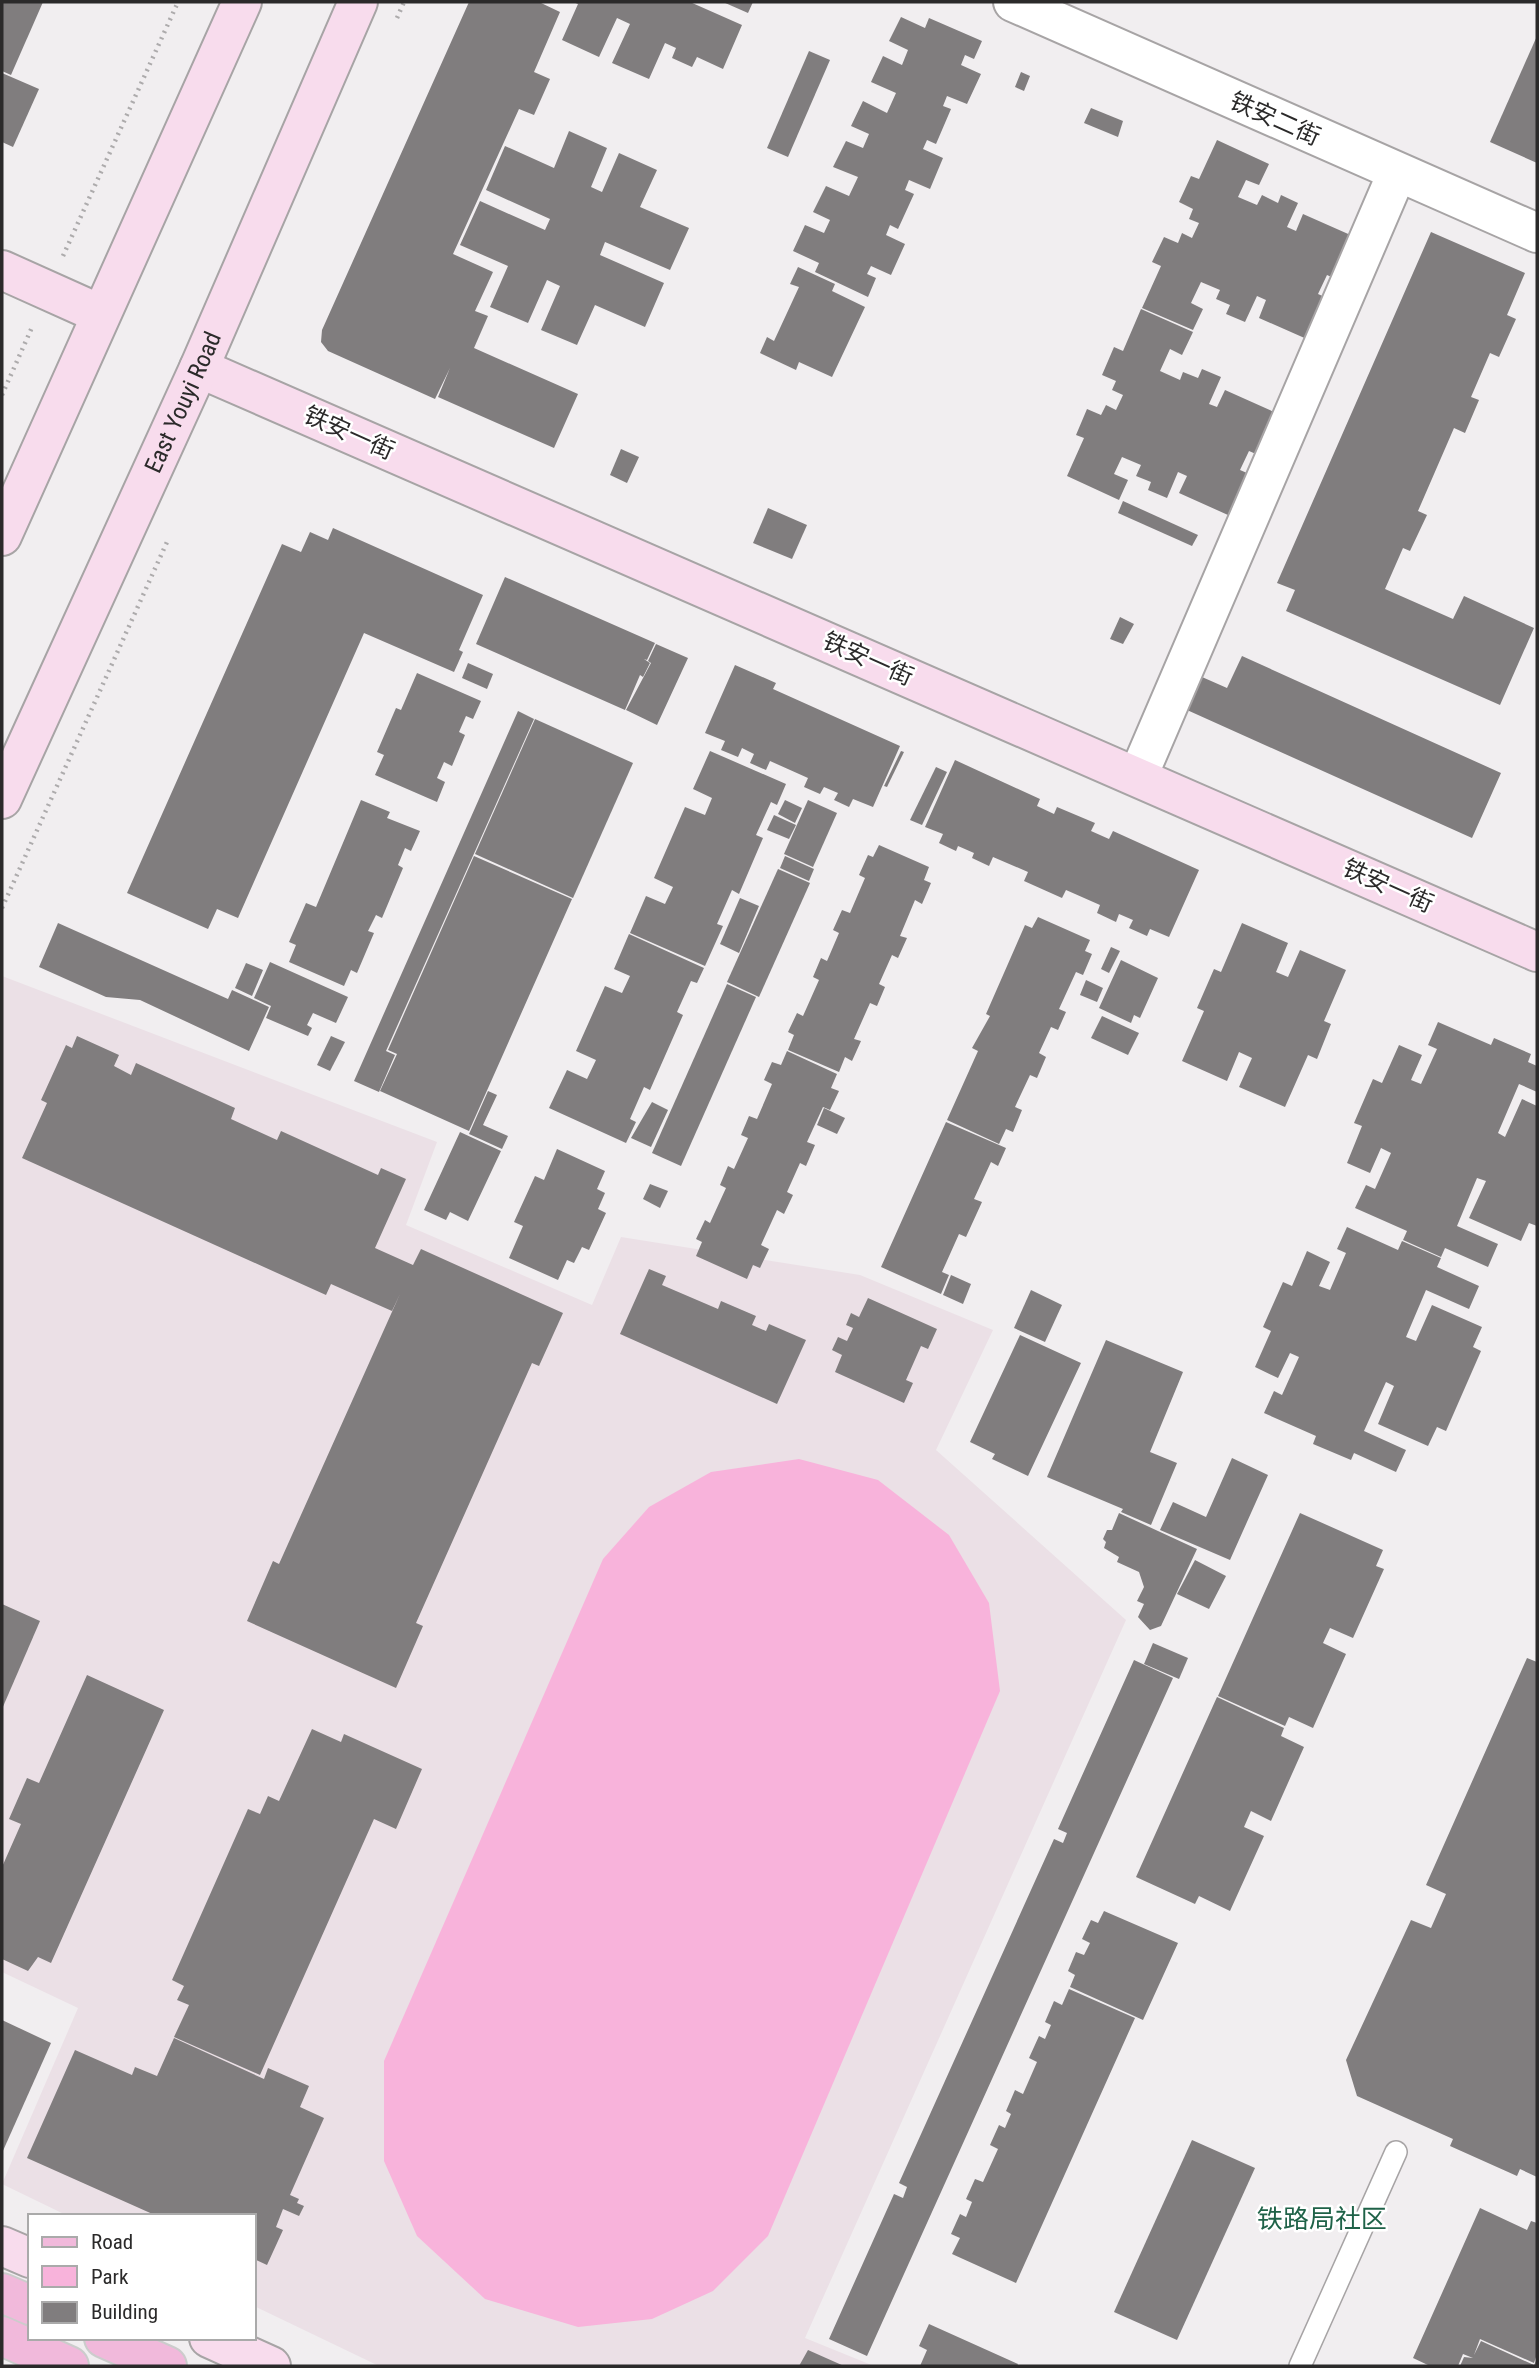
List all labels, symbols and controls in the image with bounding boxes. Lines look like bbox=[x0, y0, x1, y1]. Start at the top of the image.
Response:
street label: 铁安二街 bbox=[1225, 87, 1325, 151]
street label: East Youyi Road bbox=[139, 328, 227, 477]
street label: 铁安一街 bbox=[299, 401, 399, 465]
street label: 铁安一街 bbox=[818, 627, 918, 691]
street label: 铁安一街 bbox=[1338, 854, 1438, 918]
district label: 铁路局社区 bbox=[1257, 2204, 1387, 2234]
legend bbox=[28, 2214, 256, 2340]
text: Road bbox=[91, 2230, 133, 2254]
text: Park bbox=[91, 2265, 129, 2289]
text: Building bbox=[91, 2300, 158, 2324]

